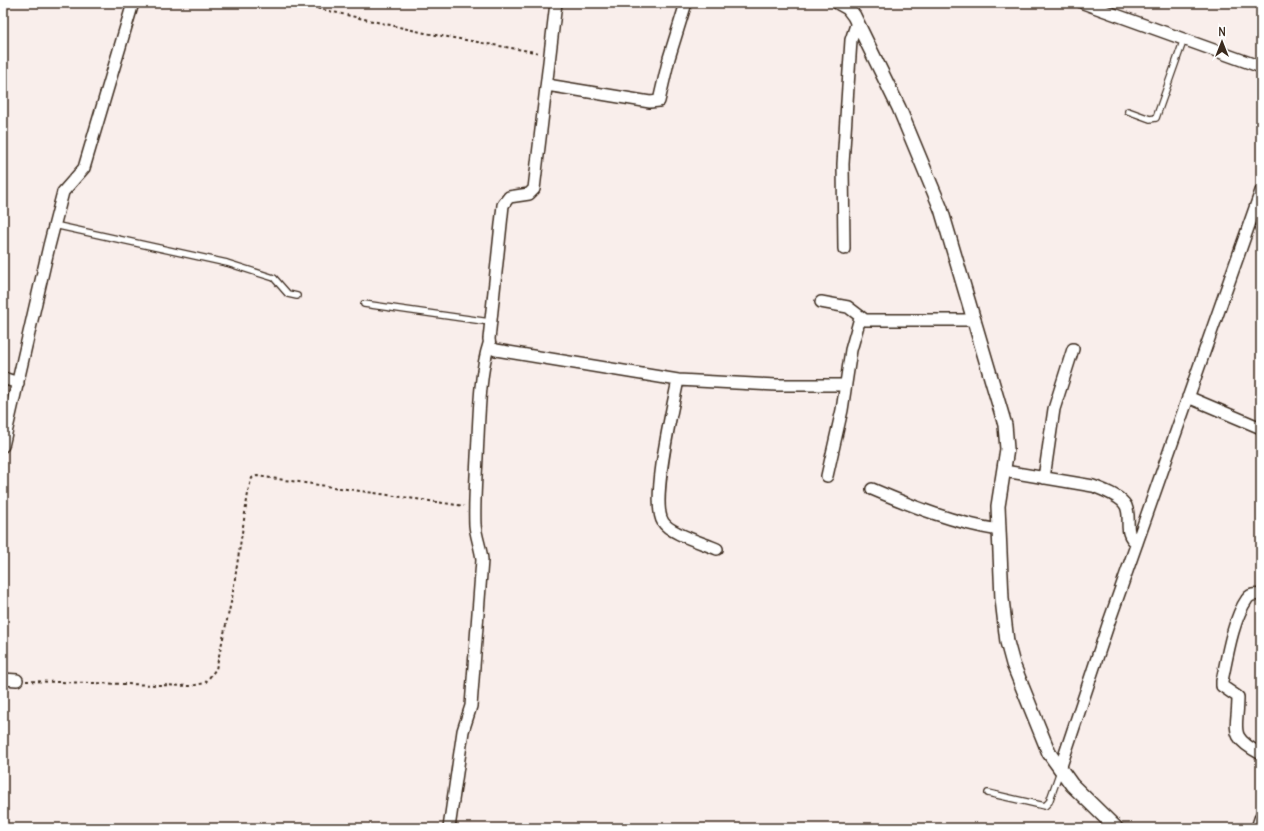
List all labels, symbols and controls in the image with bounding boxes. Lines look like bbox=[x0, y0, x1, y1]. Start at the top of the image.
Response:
north arrow bbox=[1202, 22, 1242, 62]
text: N bbox=[1218, 25, 1226, 39]

